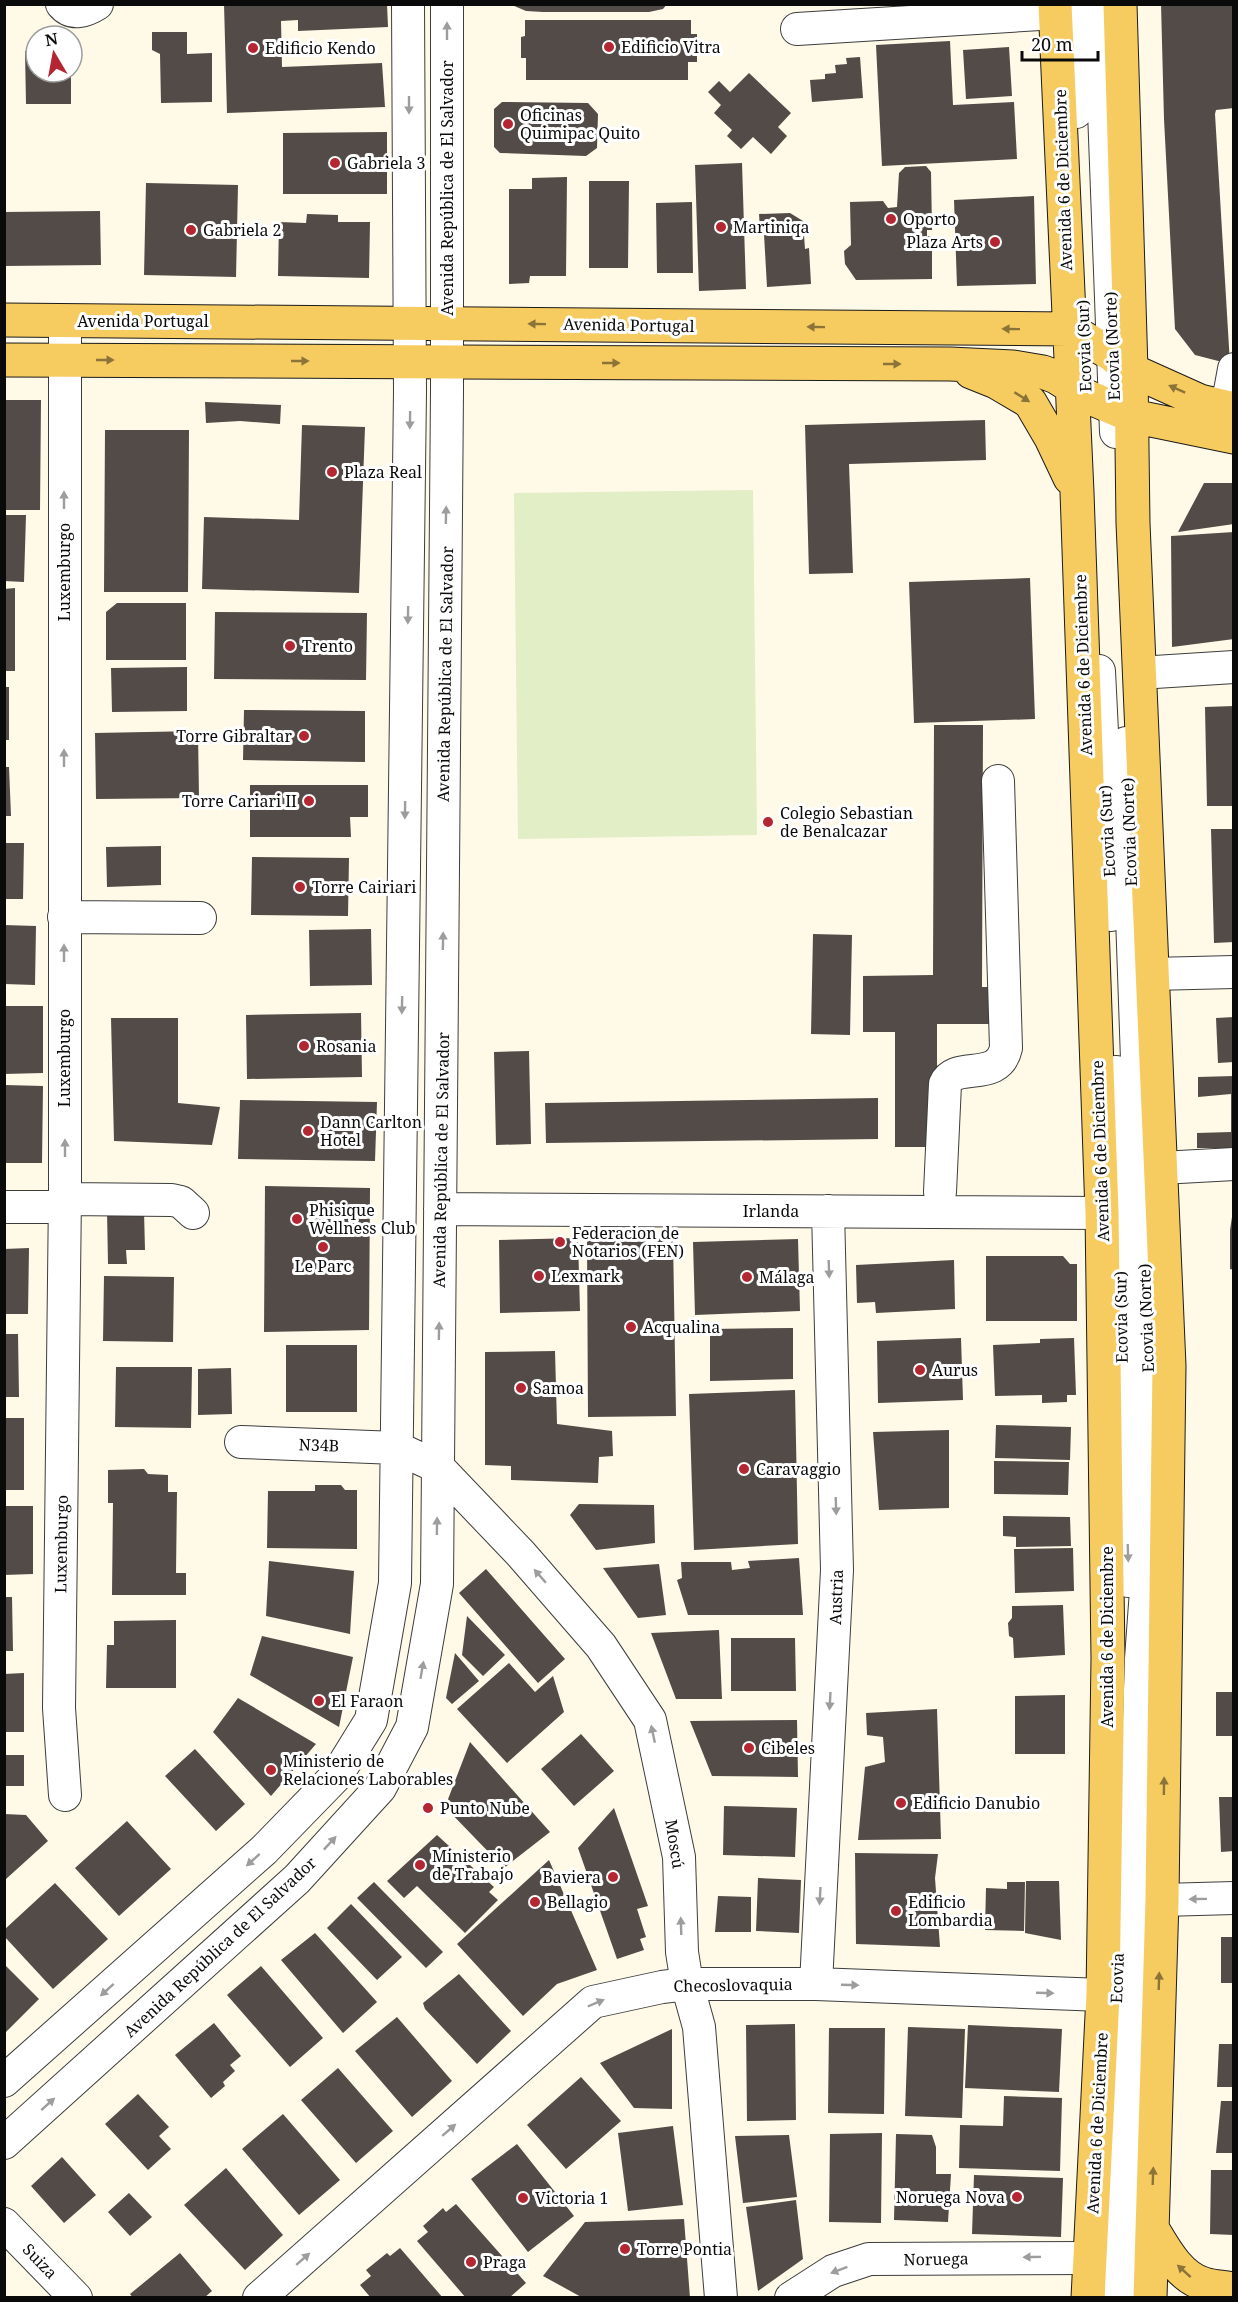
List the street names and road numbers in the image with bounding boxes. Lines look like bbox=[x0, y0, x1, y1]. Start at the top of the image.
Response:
street label: Avenida República de El Salvador bbox=[436, 60, 458, 316]
street label: Avenida 6 de Diciembre bbox=[1049, 89, 1077, 271]
street label: Ecovia (Norte) bbox=[1099, 291, 1125, 401]
street label: Ecovia (Sur) bbox=[1071, 300, 1097, 392]
street label: Avenida Portugal bbox=[77, 310, 209, 332]
street label: Avenida Portugal bbox=[563, 313, 695, 337]
street label: Luxemburgo bbox=[53, 523, 75, 621]
street label: Avenida República de El Salvador bbox=[432, 546, 458, 802]
street label: Avenida 6 de Diciembre bbox=[1069, 574, 1097, 756]
street label: Ecovia (Norte) bbox=[1116, 777, 1142, 887]
street label: Ecovia (Sur) bbox=[1094, 784, 1120, 878]
street label: Luxemburgo bbox=[53, 1009, 75, 1107]
street label: Avenida República de El Salvador bbox=[428, 1032, 454, 1288]
street label: Avenida 6 de Diciembre bbox=[1086, 1060, 1114, 1242]
street label: Irlanda bbox=[743, 1200, 799, 1222]
street label: Ecovia (Norte) bbox=[1133, 1263, 1159, 1373]
street label: Ecovia (Sur) bbox=[1109, 1271, 1133, 1363]
street label: N34B bbox=[298, 1433, 340, 1457]
street label: Luxemburgo bbox=[49, 1495, 73, 1593]
street label: Avenida 6 de Diciembre bbox=[1096, 1546, 1118, 1728]
street label: Austria bbox=[824, 1569, 848, 1625]
street label: Moscú bbox=[660, 1818, 690, 1870]
street label: Avenida República de El Salvador bbox=[119, 1851, 321, 2042]
street label: Ecovia bbox=[1105, 1952, 1129, 2004]
street label: Checoslovaquia bbox=[673, 1973, 793, 1997]
street label: Avenida 6 de Diciembre bbox=[1081, 2032, 1113, 2214]
street label: Suiza bbox=[18, 2239, 62, 2283]
street label: Noruega bbox=[903, 2247, 969, 2271]

